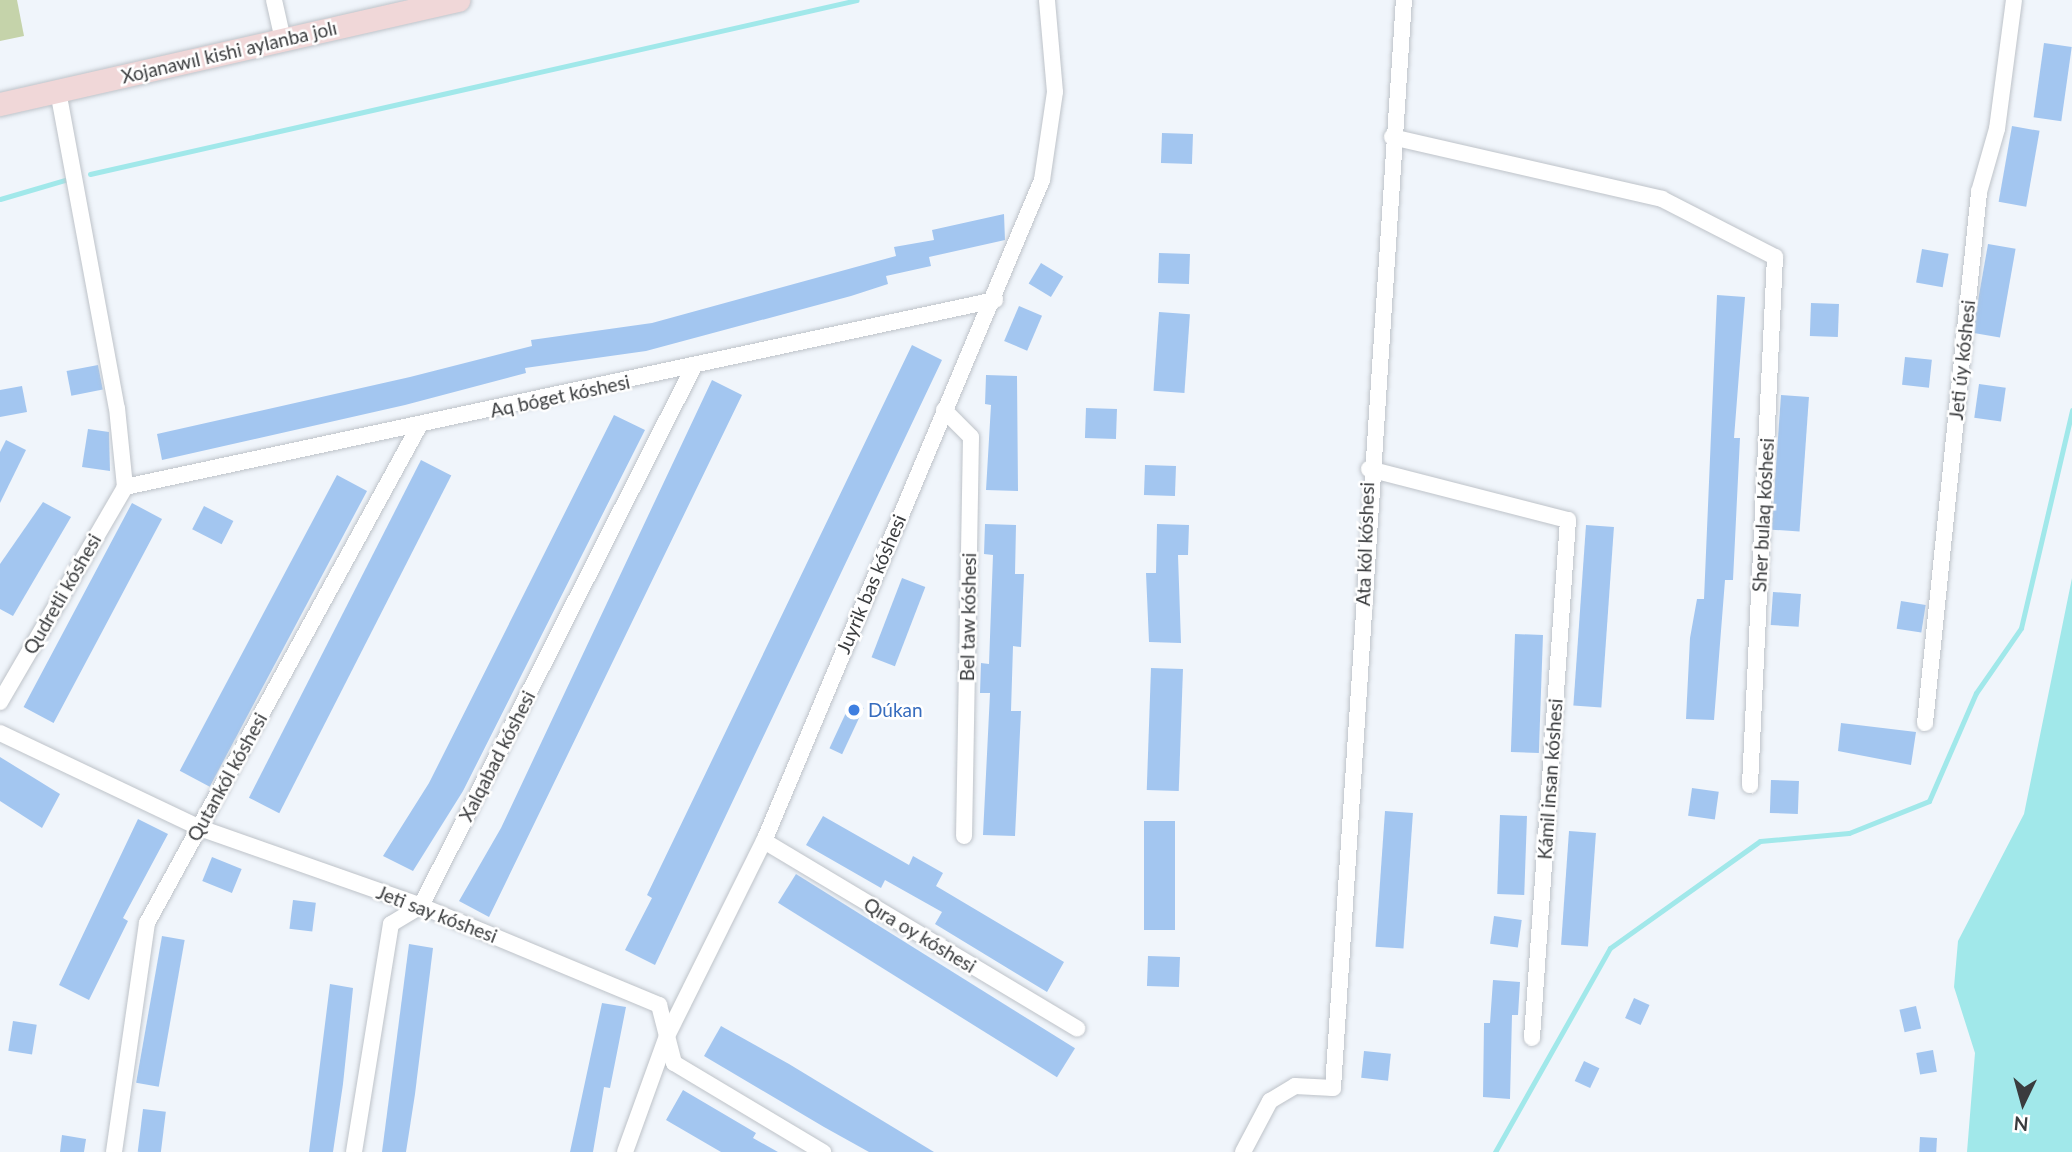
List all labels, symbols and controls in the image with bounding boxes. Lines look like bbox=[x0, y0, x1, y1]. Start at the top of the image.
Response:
street label: Xojanawıl kishi aylanba jolı bbox=[119, 16, 339, 88]
street label: Jeti úy kóshesi bbox=[1944, 299, 1980, 421]
street label: Aq bóget kóshesi bbox=[488, 370, 632, 422]
street label: Sher bulaq kóshesi bbox=[1748, 437, 1778, 593]
street label: Ata kól kóshesi bbox=[1351, 482, 1379, 606]
street label: Juyrik bas kóshesi bbox=[831, 511, 911, 657]
street label: Qudretli kóshesi bbox=[18, 530, 106, 658]
street label: Bel taw kóshesi bbox=[955, 552, 981, 682]
street label: Xalqabad kóshesi bbox=[454, 687, 540, 825]
street label: Kámil insan kóshesi bbox=[1533, 698, 1567, 860]
place label: Dúkan bbox=[868, 699, 923, 721]
marker: Dúkan bbox=[846, 702, 862, 718]
street label: Qutankól kóshesi bbox=[182, 709, 272, 845]
street label: Jeti say kóshesi bbox=[373, 880, 501, 948]
street label: Qıra oy kóshesi bbox=[860, 892, 980, 978]
north arrow bbox=[1988, 1068, 2058, 1138]
text: N bbox=[2013, 1112, 2029, 1137]

